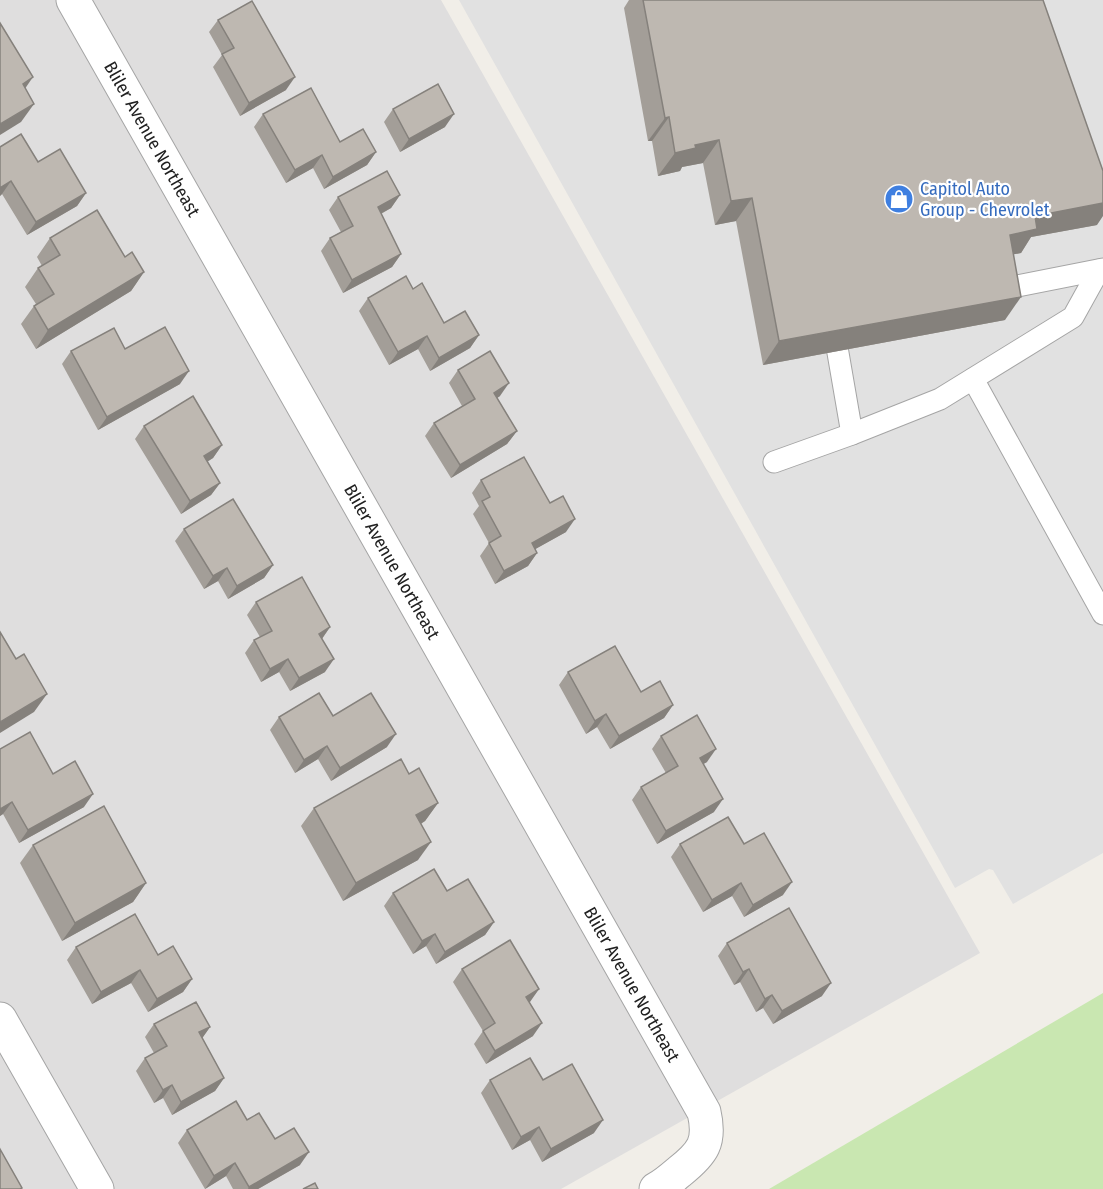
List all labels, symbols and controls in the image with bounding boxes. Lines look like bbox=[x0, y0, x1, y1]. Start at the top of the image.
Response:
street label: Bliler Avenue Northeast bbox=[99, 58, 205, 221]
place label: Capitol Auto Group - Chevrolet bbox=[920, 178, 1050, 221]
shop icon: Capitol Auto Group - Chevrolet bbox=[883, 183, 915, 215]
street label: Bliler Avenue Northeast bbox=[339, 480, 445, 643]
street label: Bliler Avenue Northeast bbox=[579, 903, 684, 1066]

